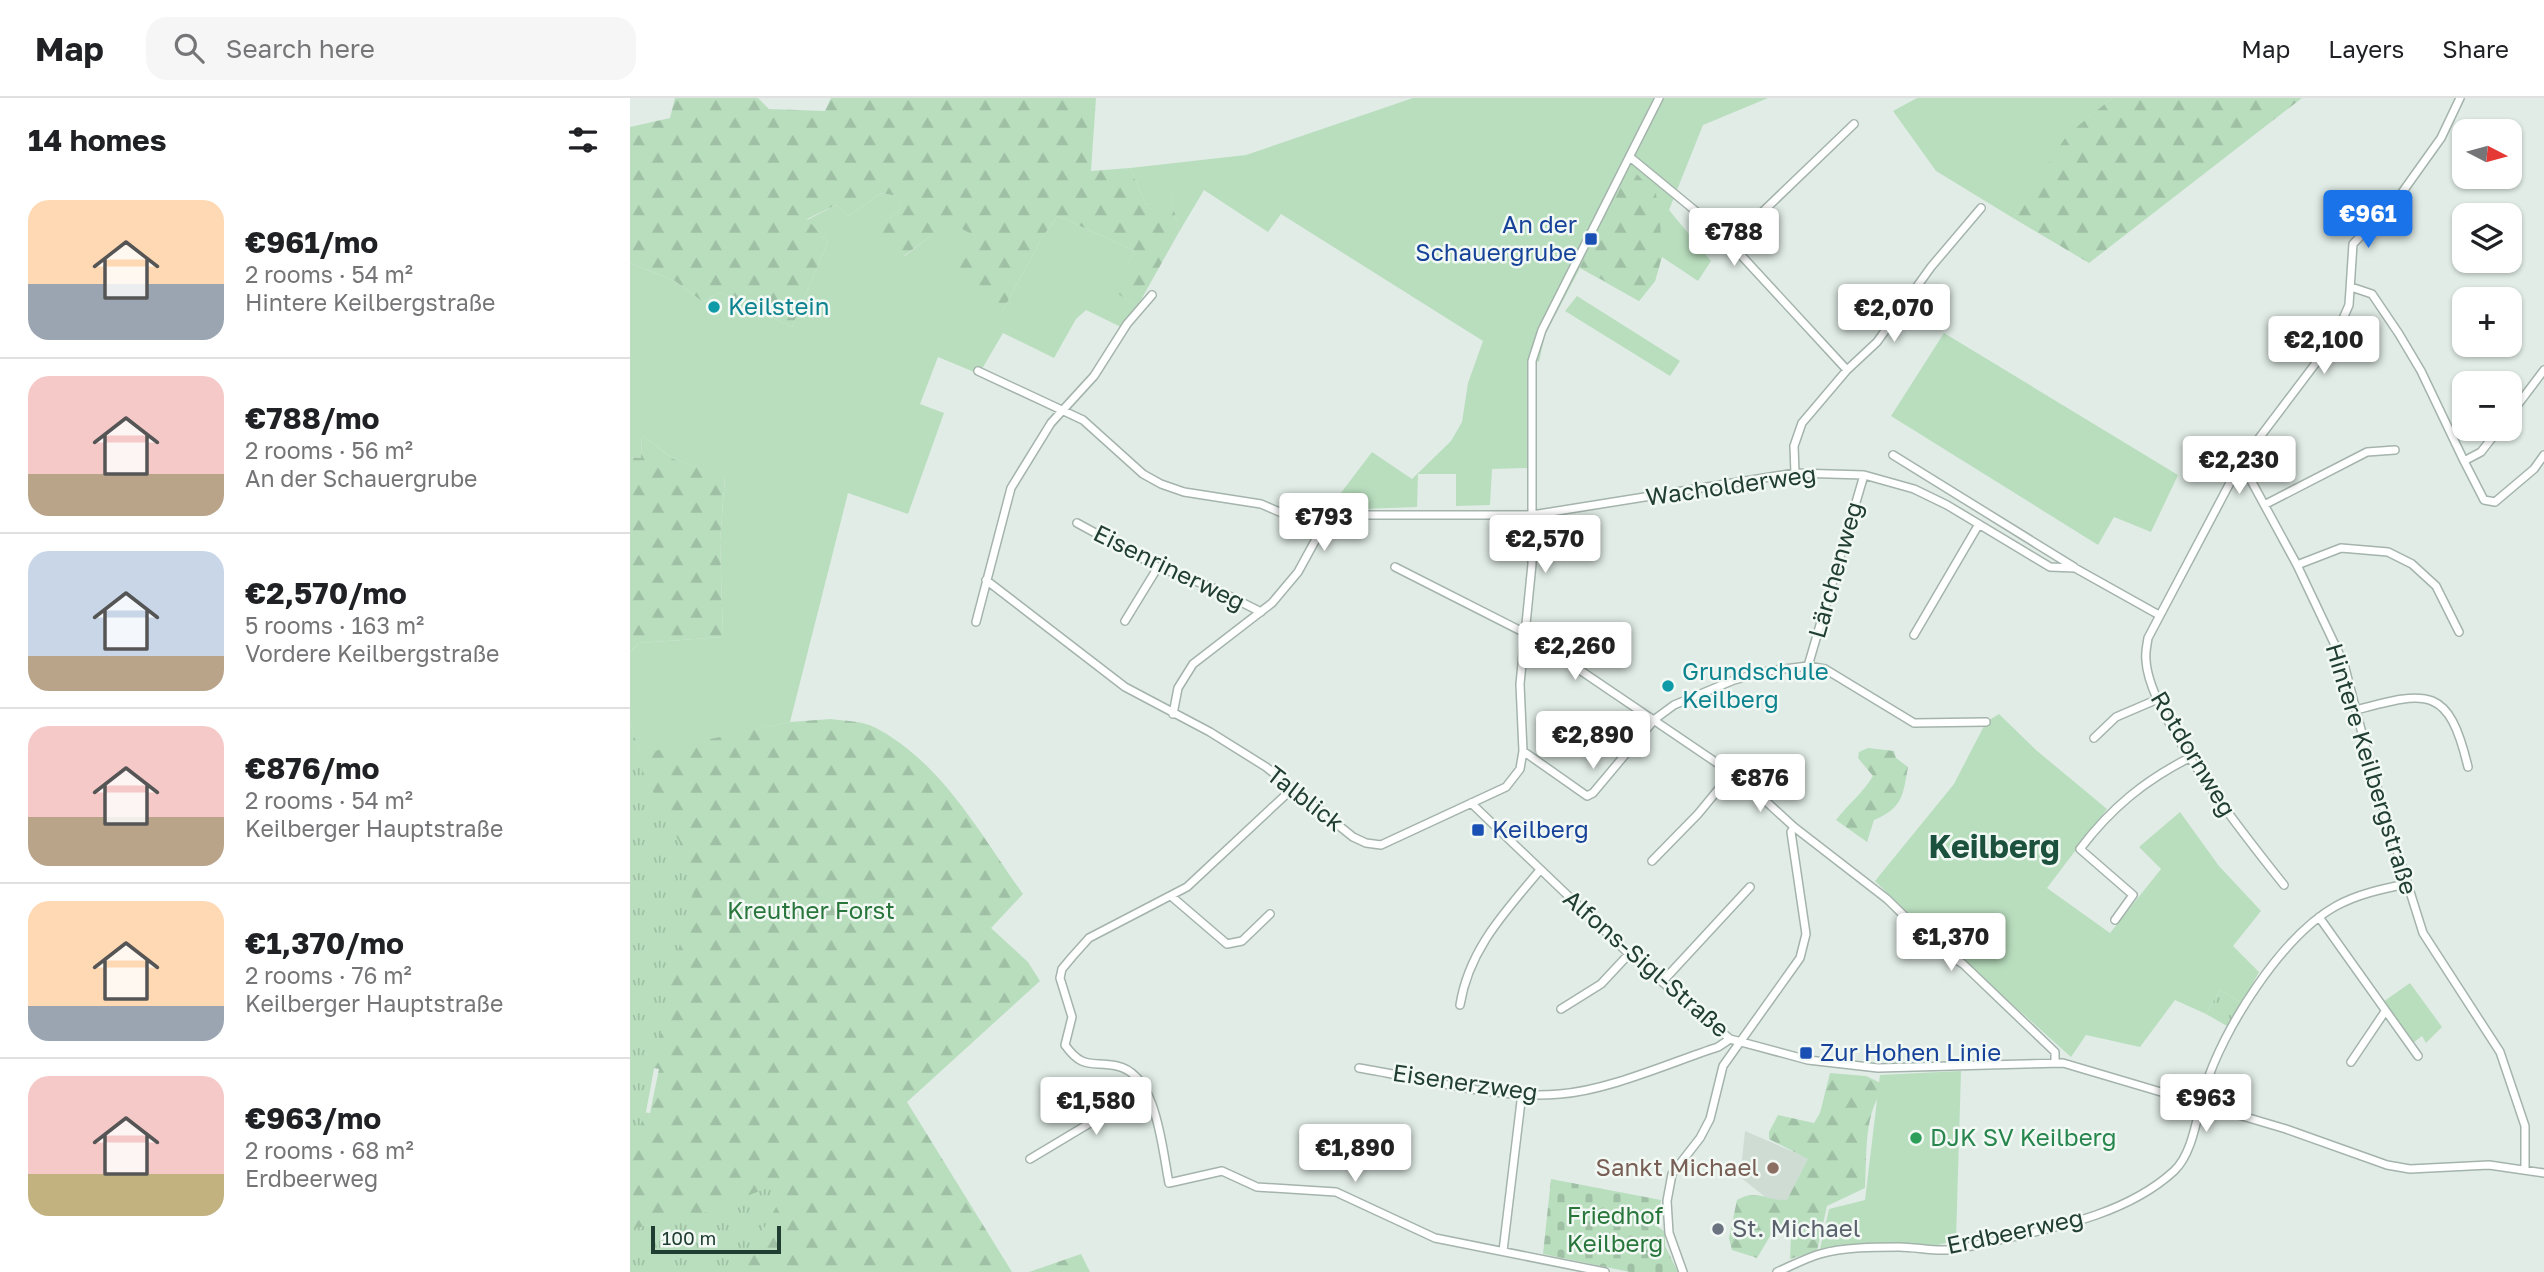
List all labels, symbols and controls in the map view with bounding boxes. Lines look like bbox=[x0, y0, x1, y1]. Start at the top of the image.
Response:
search box bbox=[146, 17, 636, 80]
text: Map bbox=[35, 29, 104, 68]
icon: search bbox=[170, 29, 208, 67]
text: Search here bbox=[226, 33, 375, 64]
text: Map bbox=[2241, 34, 2290, 63]
text: Layers bbox=[2328, 34, 2404, 63]
text: Share bbox=[2442, 34, 2509, 63]
north arrow bbox=[2452, 119, 2522, 189]
map controls bbox=[2452, 119, 2522, 441]
icon: filters bbox=[564, 121, 602, 159]
text: 14 homes bbox=[28, 122, 167, 158]
pin: €961 bbox=[2327, 190, 2409, 250]
text: €961 bbox=[2339, 199, 2397, 227]
button: layers bbox=[2452, 203, 2522, 273]
pin: €788 bbox=[1693, 208, 1775, 268]
place label: An der Schauergrube bbox=[1415, 209, 1577, 266]
text: €788 bbox=[1705, 217, 1763, 245]
text: €961/mo bbox=[245, 224, 378, 260]
icon: home bbox=[84, 228, 168, 312]
marker: An der Schauergrube bbox=[1583, 231, 1599, 247]
text: 2 rooms · 54 m² bbox=[245, 260, 413, 288]
pin: €2,070 bbox=[1837, 285, 1951, 344]
button: + bbox=[2452, 287, 2522, 357]
text: Hintere Keilbergstraße bbox=[245, 288, 495, 316]
place label: Keilstein bbox=[728, 291, 830, 320]
text: €2,070 bbox=[1854, 293, 1934, 321]
marker: Keilstein bbox=[706, 299, 722, 315]
pin: €2,100 bbox=[2267, 316, 2381, 376]
text: €2,100 bbox=[2284, 325, 2364, 353]
button: − bbox=[2452, 371, 2522, 441]
text: €788/mo bbox=[245, 400, 380, 436]
icon: home bbox=[84, 404, 168, 488]
text: 2 rooms · 56 m² bbox=[245, 436, 413, 464]
pin: €2,230 bbox=[2182, 436, 2296, 496]
text: €2,230 bbox=[2199, 445, 2279, 473]
street label: Wacholderweg bbox=[1644, 458, 1818, 511]
text: An der Schauergrube bbox=[245, 464, 477, 492]
pin: €793 bbox=[1283, 494, 1365, 553]
street label: Lärchenweg bbox=[1801, 498, 1868, 641]
text: €793 bbox=[1295, 502, 1353, 530]
pin: €2,570 bbox=[1488, 516, 1602, 575]
street label: Eisenrinerweg bbox=[1089, 518, 1250, 616]
text: €2,570 bbox=[1505, 524, 1585, 552]
text: €2,570/mo bbox=[245, 575, 407, 611]
icon: home bbox=[84, 579, 168, 663]
text: 5 rooms · 163 m² bbox=[245, 611, 424, 639]
pin: €2,260 bbox=[1518, 622, 1632, 682]
text: €2,260 bbox=[1534, 631, 1616, 659]
text: Vordere Keilbergstraße bbox=[245, 639, 499, 667]
street label: Hintere Keilbergstraße bbox=[2320, 639, 2424, 898]
place label: Grundschule Keilberg bbox=[1682, 656, 1829, 713]
marker: Grundschule Keilberg bbox=[1660, 678, 1676, 694]
street label: Rotdornweg bbox=[2146, 685, 2243, 821]
pin: €2,890 bbox=[1536, 712, 1650, 771]
text: €2,890 bbox=[1552, 720, 1634, 748]
text: €876/mo bbox=[245, 750, 379, 786]
icon: home bbox=[84, 754, 168, 838]
pin: €876 bbox=[1719, 754, 1801, 814]
street label: Talblick bbox=[1262, 759, 1350, 837]
text: €876 bbox=[1731, 763, 1789, 791]
text: 2 rooms · 54 m² bbox=[245, 786, 413, 814]
text: Keilberger Hauptstraße bbox=[245, 814, 503, 842]
place label: Keilberg bbox=[1492, 814, 1589, 843]
marker: Keilberg bbox=[1470, 822, 1486, 838]
district label: Keilberg bbox=[1928, 827, 2060, 865]
street label: Alfons-Sigl-Straße bbox=[1558, 883, 1736, 1043]
park label: Kreuther Forst bbox=[727, 895, 895, 924]
pin: €1,370 bbox=[1894, 914, 2008, 973]
text: €1,370 bbox=[1913, 922, 1989, 950]
text: €1,370/mo bbox=[245, 925, 404, 961]
icon: home bbox=[84, 929, 168, 1013]
text: 2 rooms · 76 m² bbox=[245, 961, 412, 989]
text: Keilberger Hauptstraße bbox=[245, 989, 503, 1017]
place label: Zur Hohen Linie bbox=[1820, 1037, 2001, 1066]
marker: Zur Hohen Linie bbox=[1798, 1045, 1814, 1061]
street label: Eisenerzweg bbox=[1391, 1057, 1540, 1106]
pin: €963 bbox=[2165, 1074, 2247, 1134]
pin: €1,580 bbox=[1039, 1077, 1153, 1137]
text: €963 bbox=[2176, 1083, 2236, 1111]
text: €1,580 bbox=[1056, 1086, 1136, 1114]
text: €963/mo bbox=[245, 1100, 381, 1136]
icon: home bbox=[84, 1104, 168, 1188]
place label: DJK SV Keilberg bbox=[1930, 1122, 2116, 1151]
pin: €1,890 bbox=[1298, 1124, 1412, 1184]
marker: DJK SV Keilberg bbox=[1908, 1130, 1924, 1146]
text: €1,890 bbox=[1315, 1133, 1395, 1161]
text: 2 rooms · 68 m² bbox=[245, 1136, 414, 1164]
place label: Sankt Michael bbox=[1596, 1152, 1759, 1181]
marker: Sankt Michael bbox=[1765, 1160, 1781, 1176]
text: Erdbeerweg bbox=[245, 1164, 378, 1192]
park label: Friedhof Keilberg bbox=[1567, 1200, 1663, 1257]
street label: Erdbeerweg bbox=[1944, 1202, 2086, 1259]
place label: St. Michael bbox=[1732, 1213, 1860, 1242]
marker: St. Michael bbox=[1710, 1221, 1726, 1237]
scale bar bbox=[651, 1223, 780, 1255]
text: 100 m bbox=[662, 1226, 716, 1249]

